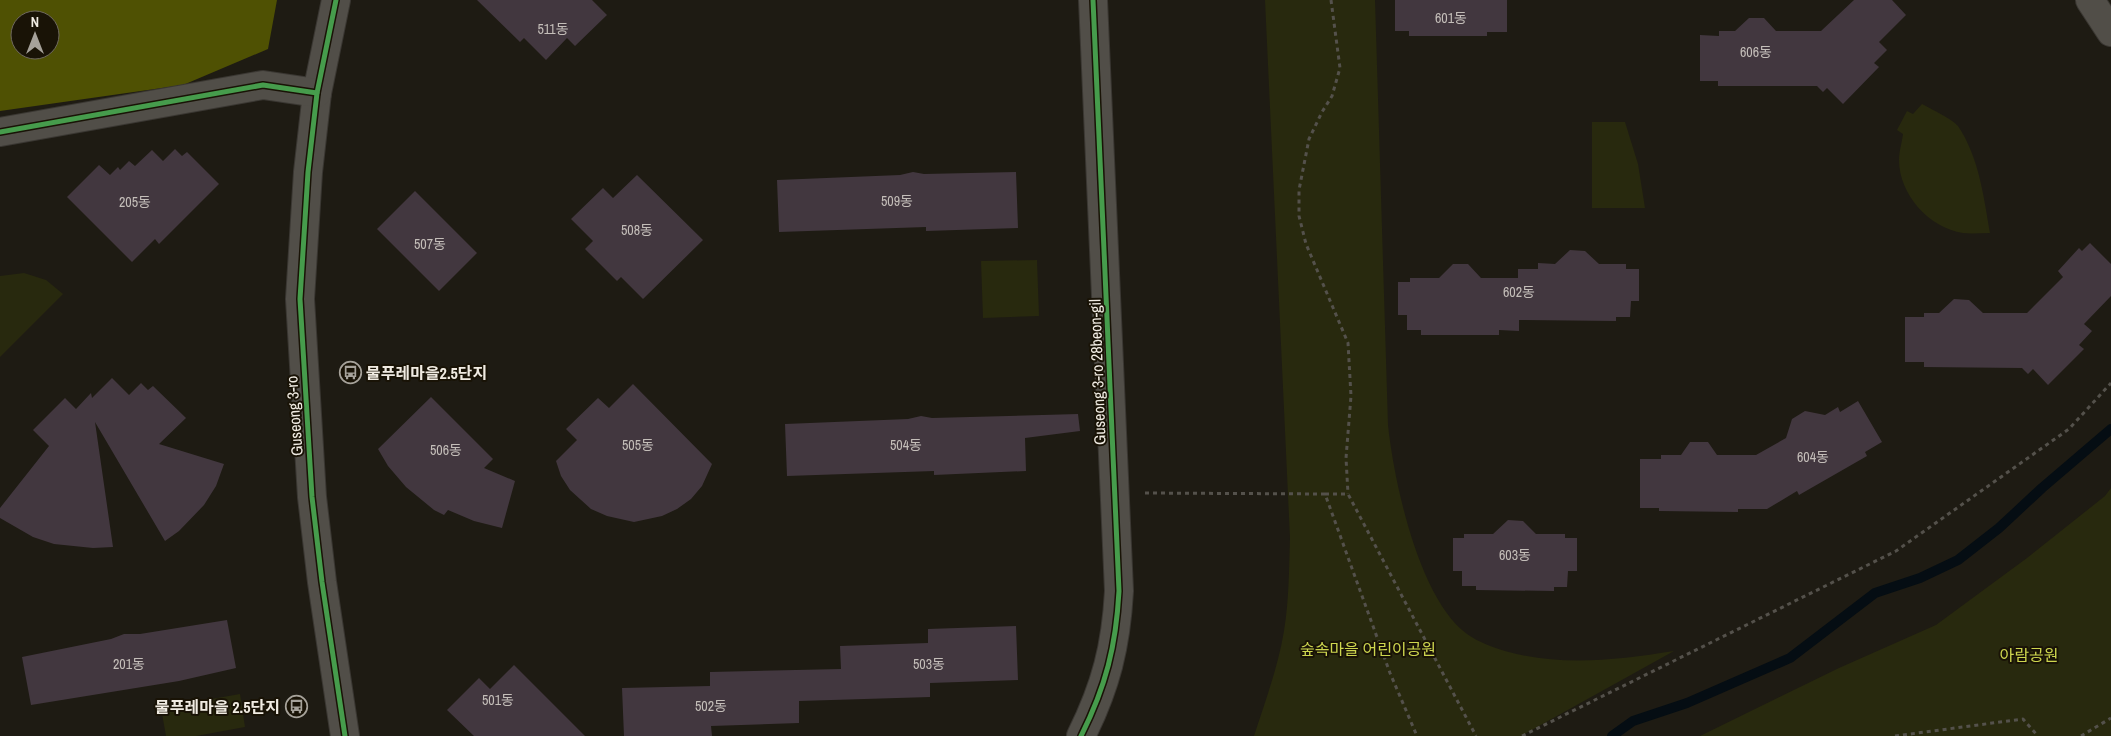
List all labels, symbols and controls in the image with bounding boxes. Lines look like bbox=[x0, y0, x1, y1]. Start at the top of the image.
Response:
house number: 601동 bbox=[1435, 9, 1467, 27]
north arrow bbox=[10, 10, 60, 60]
text: N bbox=[31, 13, 39, 31]
house number: 511동 bbox=[537, 20, 569, 38]
house number: 606동 bbox=[1740, 43, 1772, 61]
house number: 509동 bbox=[881, 192, 913, 210]
house number: 205동 bbox=[119, 193, 151, 211]
house number: 508동 bbox=[621, 221, 653, 239]
house number: 507동 bbox=[414, 235, 446, 253]
house number: 602동 bbox=[1503, 283, 1535, 301]
street label: Guseong 3-ro 28beon-gil bbox=[1083, 299, 1111, 445]
bus stop icon: 물푸레마을2.5단지 bbox=[338, 361, 362, 385]
place label: 물푸레마을2.5단지 bbox=[366, 362, 487, 384]
street label: Guseong 3-ro bbox=[280, 375, 308, 457]
house number: 505동 bbox=[622, 436, 654, 454]
house number: 504동 bbox=[890, 436, 922, 454]
house number: 506동 bbox=[430, 441, 462, 459]
house number: 604동 bbox=[1797, 448, 1829, 466]
house number: 603동 bbox=[1499, 546, 1531, 564]
park label: 숲속마을 어린이공원 bbox=[1300, 638, 1436, 660]
park label: 아람공원 bbox=[2000, 644, 2058, 666]
house number: 201동 bbox=[113, 655, 145, 673]
house number: 503동 bbox=[913, 655, 945, 673]
house number: 501동 bbox=[482, 691, 514, 709]
bus stop icon: 물푸레마을 2.5단지 bbox=[284, 695, 308, 719]
place label: 물푸레마을 2.5단지 bbox=[155, 696, 280, 718]
house number: 502동 bbox=[695, 697, 727, 715]

